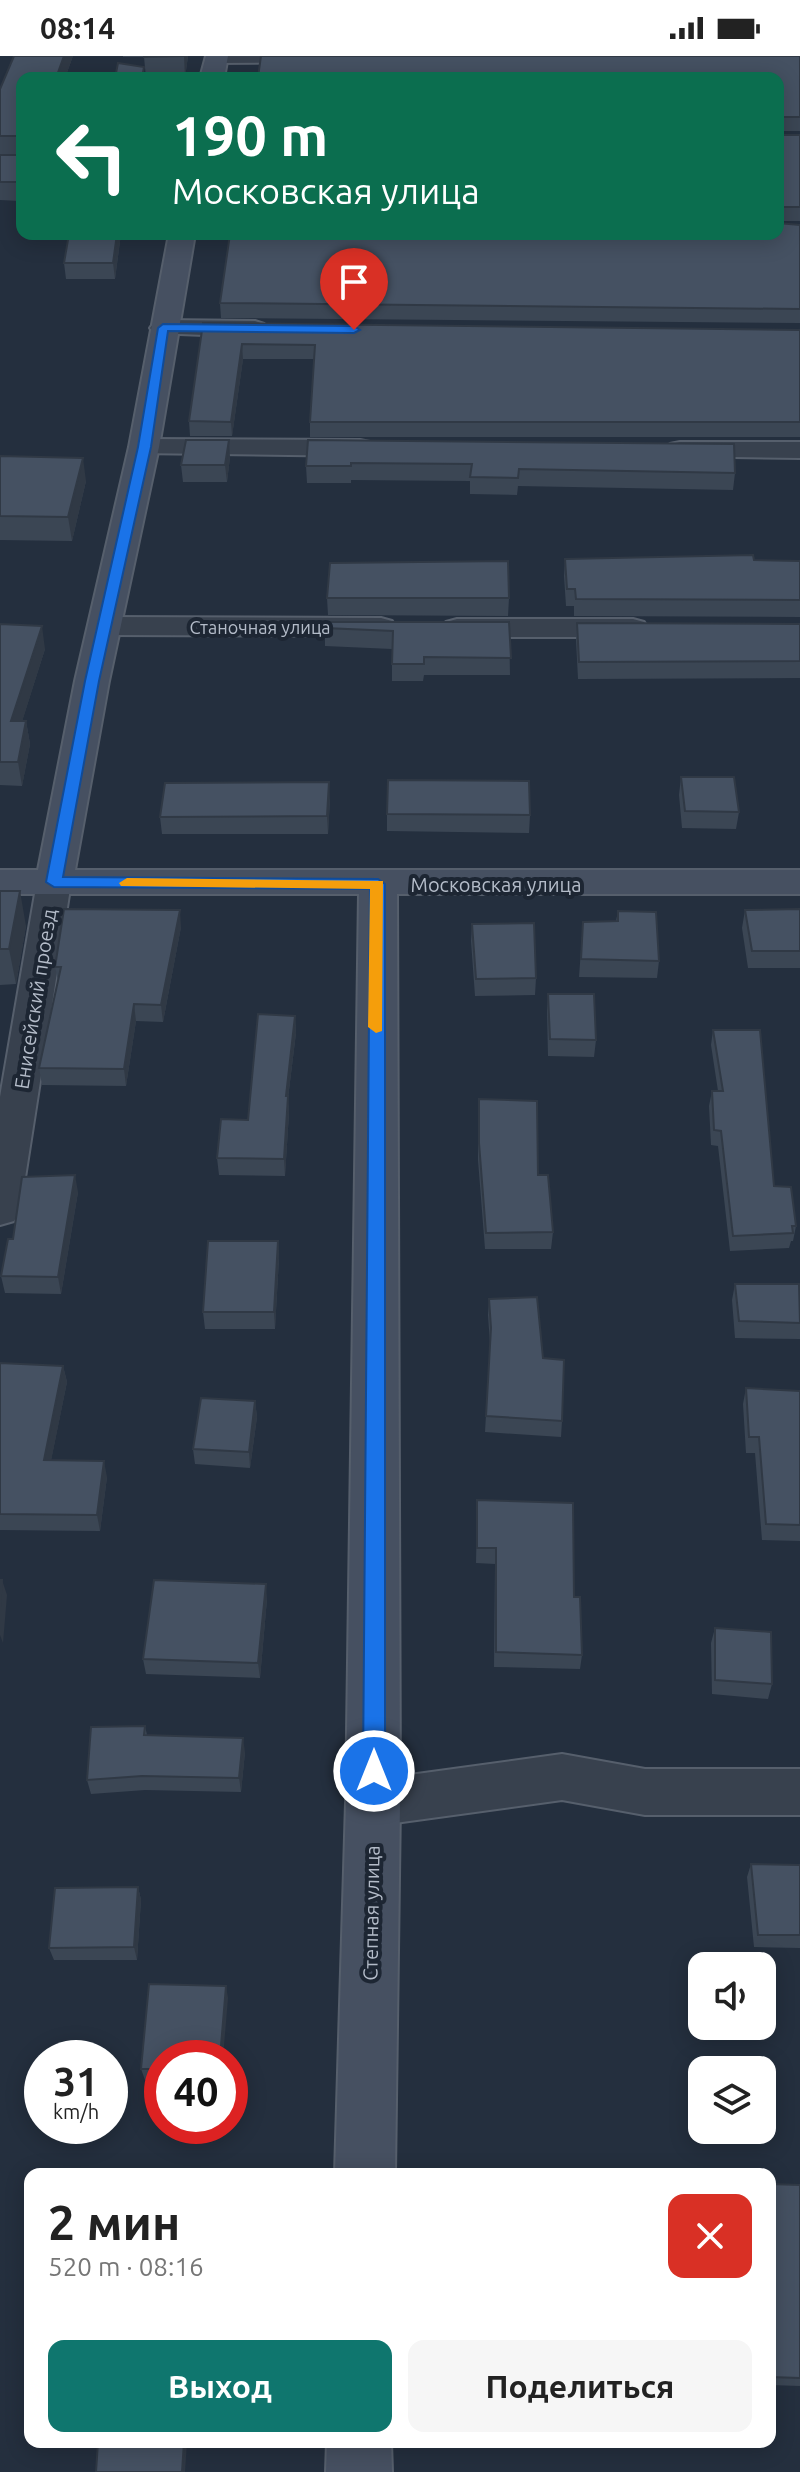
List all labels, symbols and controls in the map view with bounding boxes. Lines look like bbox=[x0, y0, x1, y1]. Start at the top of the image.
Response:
text: 08:14 bbox=[40, 11, 115, 45]
icon: left bbox=[40, 104, 144, 208]
text: 190 m bbox=[172, 104, 328, 167]
text: Московская улица bbox=[172, 170, 480, 211]
pin bbox=[320, 248, 388, 330]
icon: arrive bbox=[332, 260, 376, 304]
street label: Станочная улица bbox=[189, 617, 331, 637]
street label: Московская улица bbox=[411, 873, 581, 896]
street label: Енисейский проезд bbox=[9, 907, 61, 1091]
position arrow bbox=[332, 1729, 416, 1813]
street label: Степная улица bbox=[358, 1845, 384, 1981]
map controls bbox=[688, 1952, 776, 2144]
button: sound bbox=[688, 1952, 776, 2040]
speed limit sign: 40 bbox=[144, 2040, 248, 2144]
button: layers bbox=[688, 2056, 776, 2144]
text: 31 bbox=[53, 2059, 99, 2104]
text: km/h bbox=[53, 2100, 99, 2123]
button: close bbox=[668, 2194, 752, 2278]
text: 2 мин bbox=[48, 2195, 180, 2249]
text: 520 m · 08:16 bbox=[48, 2252, 204, 2281]
button: Выход bbox=[48, 2340, 392, 2432]
button: Поделиться bbox=[408, 2340, 752, 2432]

